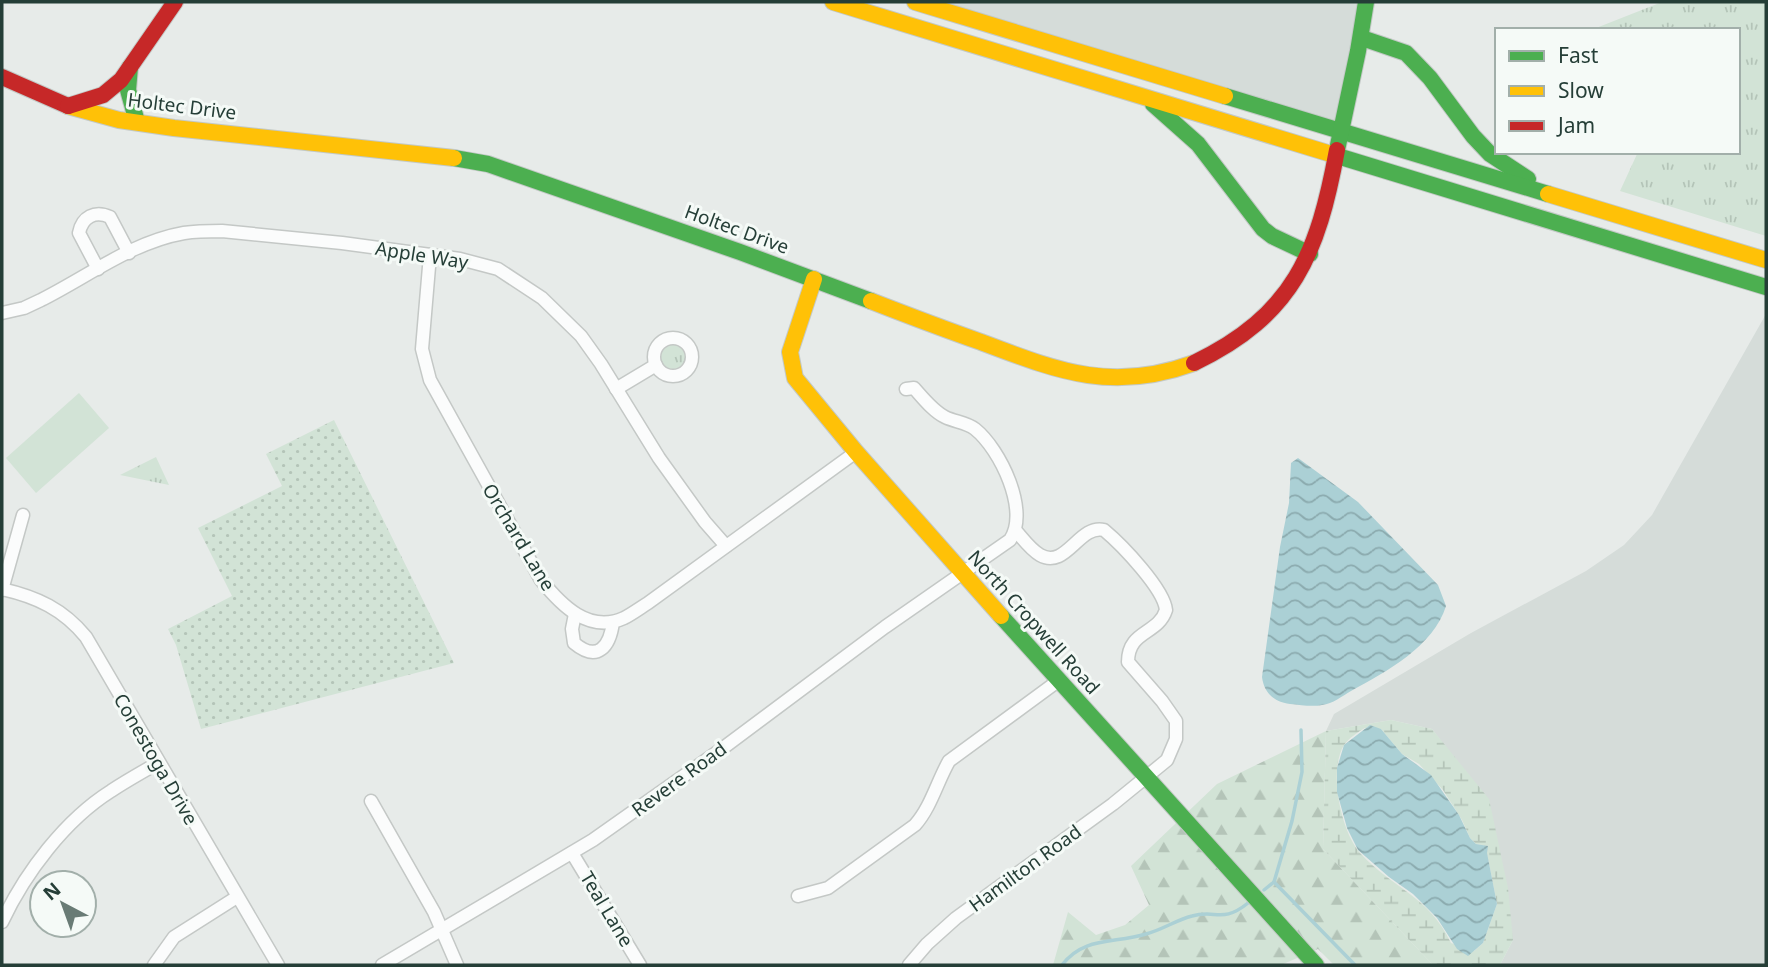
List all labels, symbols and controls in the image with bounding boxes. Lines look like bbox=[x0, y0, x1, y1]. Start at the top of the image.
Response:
legend bbox=[1495, 28, 1740, 154]
text: Fast bbox=[1558, 41, 1599, 69]
text: Slow bbox=[1558, 76, 1604, 104]
street label: Holtec Drive bbox=[126, 86, 238, 126]
text: Jam bbox=[1556, 111, 1595, 139]
street label: Holtec Drive bbox=[681, 198, 793, 260]
street label: Apple Way bbox=[374, 235, 471, 275]
street label: Orchard Lane bbox=[477, 478, 561, 596]
street label: North Cropwell Road bbox=[962, 544, 1106, 700]
street label: Conestoga Drive bbox=[108, 689, 204, 829]
street label: Revere Road bbox=[626, 736, 732, 822]
street label: Hamilton Road bbox=[964, 818, 1086, 918]
street label: Teal Lane bbox=[574, 867, 640, 951]
north arrow bbox=[28, 869, 98, 939]
text: N bbox=[37, 876, 66, 906]

